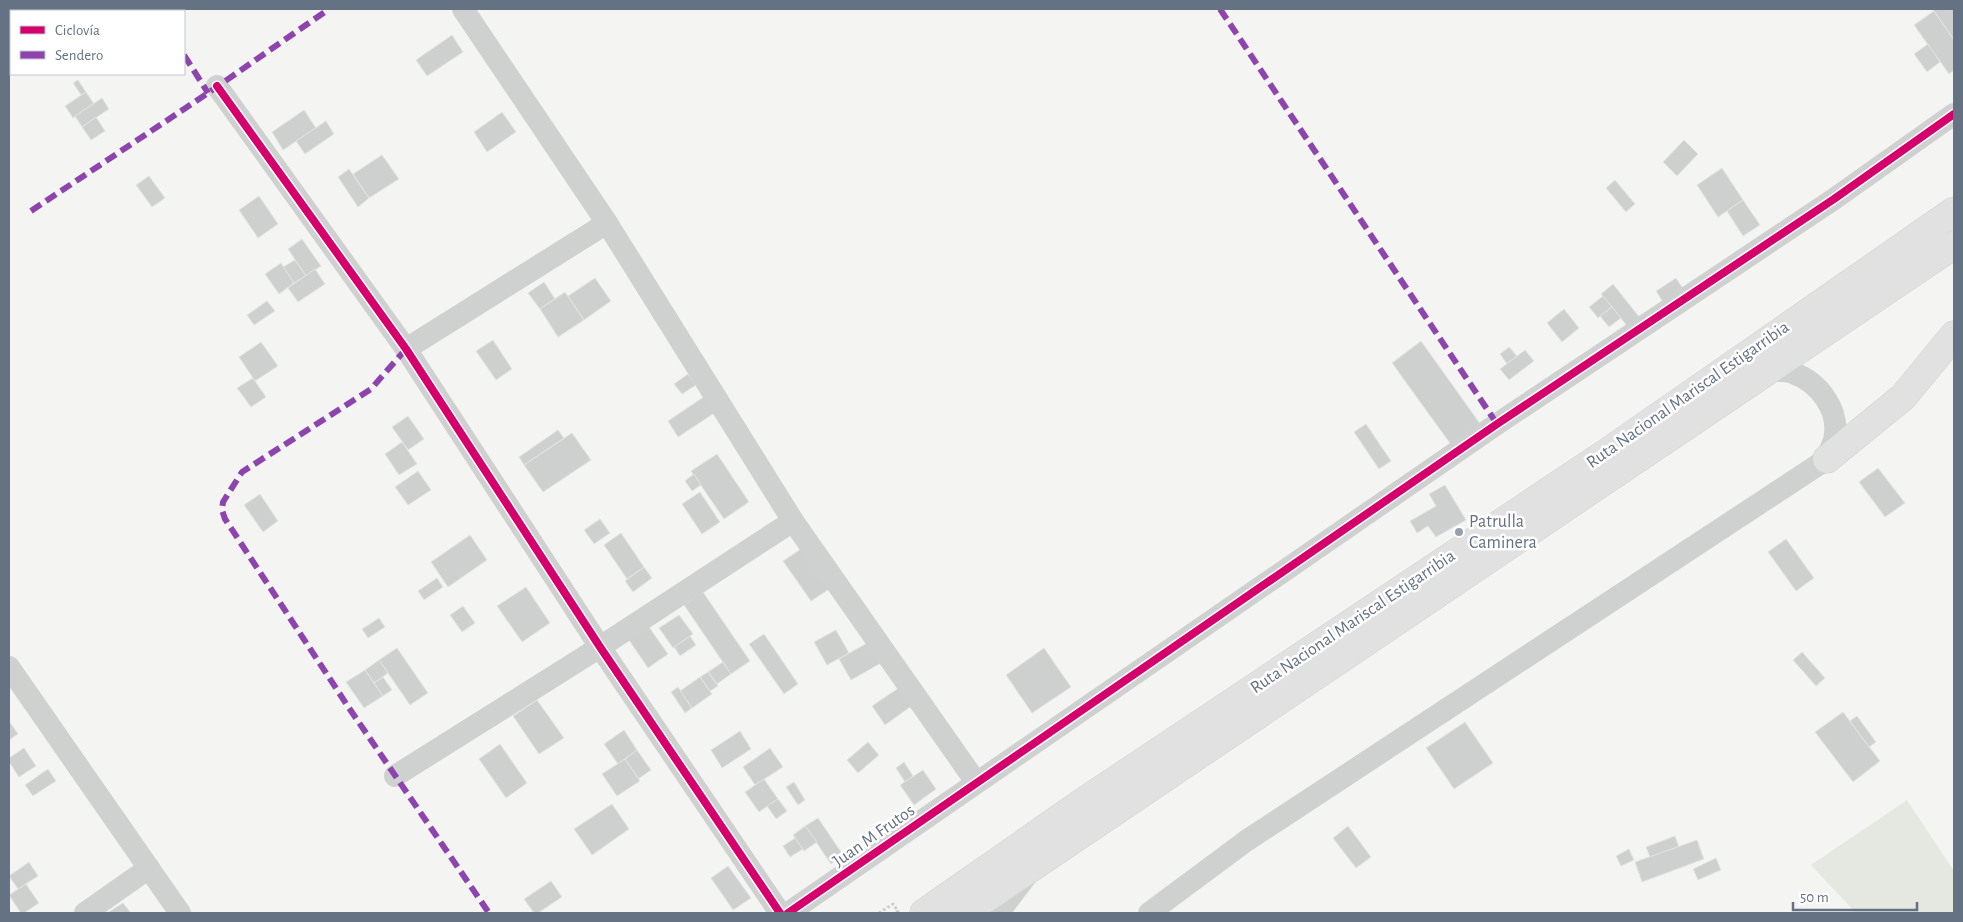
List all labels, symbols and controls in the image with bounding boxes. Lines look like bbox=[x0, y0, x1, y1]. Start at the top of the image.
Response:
legend bbox=[10, 10, 185, 75]
text: Ciclovía bbox=[55, 23, 100, 38]
text: Sendero bbox=[55, 48, 103, 63]
street label: Ruta Nacional Mariscal Estigarribia bbox=[1584, 318, 1792, 472]
place label: Patrulla Caminera bbox=[1469, 513, 1537, 552]
marker: Patrulla Caminera bbox=[1453, 526, 1465, 538]
street label: Ruta Nacional Mariscal Estigarribia bbox=[1247, 547, 1459, 697]
street label: Juan M Frutos bbox=[830, 801, 918, 871]
scale bar bbox=[1793, 880, 1917, 912]
text: 50 m bbox=[1800, 890, 1829, 905]

